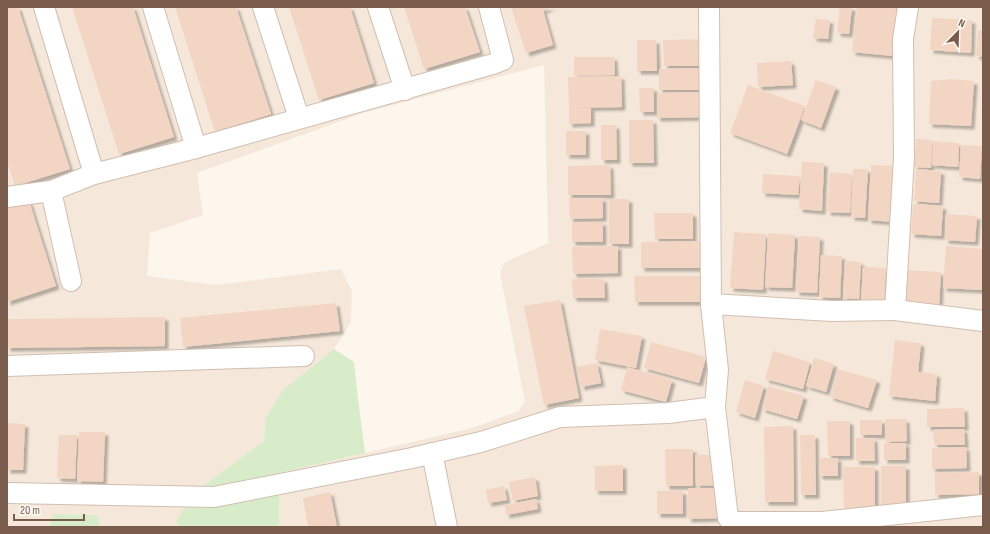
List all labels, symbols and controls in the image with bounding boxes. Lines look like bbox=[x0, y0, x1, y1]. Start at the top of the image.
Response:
north arrow bbox=[938, 12, 978, 52]
text: N bbox=[956, 16, 967, 30]
scale bar bbox=[14, 496, 84, 522]
text: 20 m bbox=[20, 503, 40, 518]

